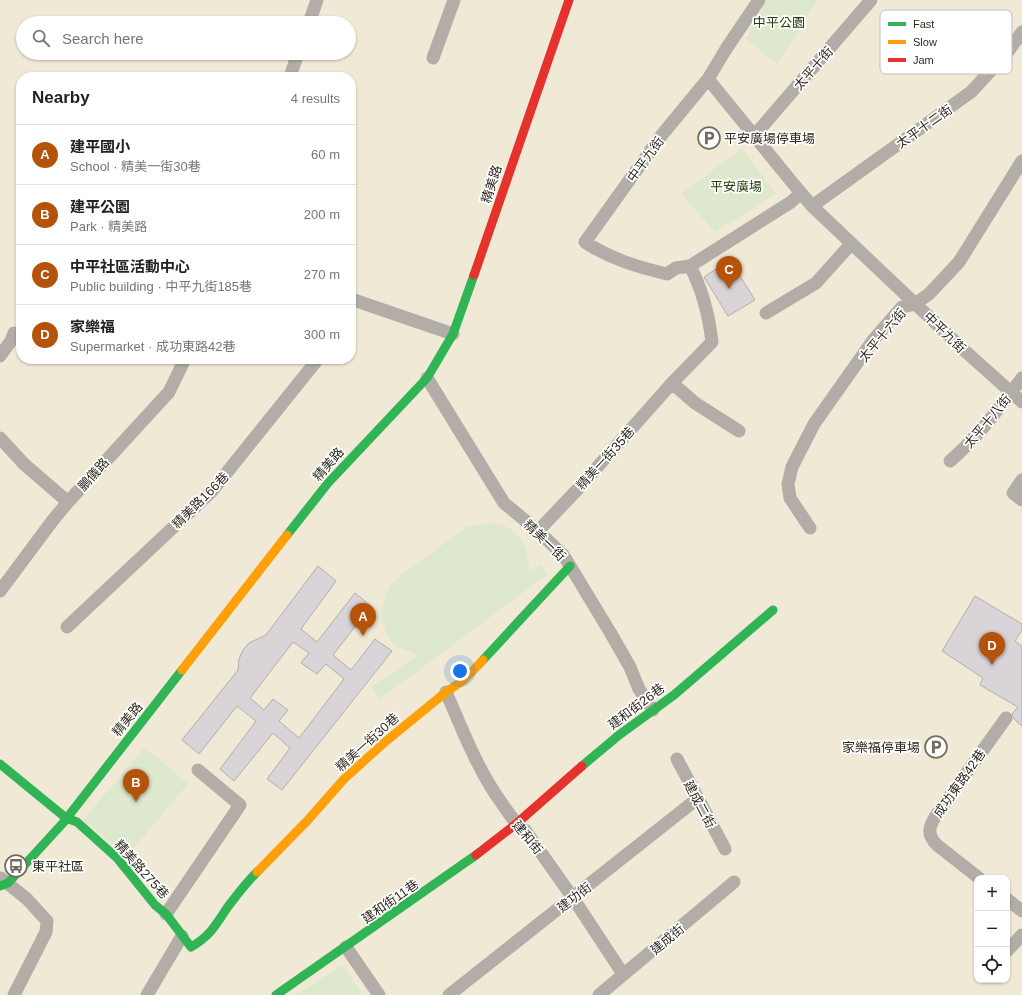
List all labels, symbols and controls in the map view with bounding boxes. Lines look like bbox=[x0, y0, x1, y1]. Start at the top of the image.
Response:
legend bbox=[880, 10, 1012, 74]
park label: 中平公園 bbox=[753, 15, 805, 30]
search box bbox=[16, 16, 356, 60]
text: Fast bbox=[913, 18, 934, 30]
icon: search bbox=[30, 27, 52, 49]
text: Search here bbox=[62, 30, 144, 47]
text: Slow bbox=[913, 36, 937, 48]
street label: 太平十街 bbox=[791, 44, 836, 93]
text: Jam bbox=[913, 54, 934, 66]
text: Nearby bbox=[32, 88, 90, 107]
text: 4 results bbox=[291, 91, 340, 106]
street label: 太平十二街 bbox=[893, 102, 955, 151]
parking icon: 平安廣場停車場 bbox=[696, 125, 722, 151]
place label: 平安廣場停車場 bbox=[724, 131, 815, 146]
street label: 中平九街 bbox=[624, 134, 667, 185]
text: 建平國小 bbox=[70, 138, 130, 155]
text: A bbox=[40, 147, 50, 162]
text: 60 m bbox=[311, 147, 340, 162]
text: School · 精美一街30巷 bbox=[70, 159, 201, 174]
street label: 精美路 bbox=[478, 163, 505, 205]
park label: 平安廣場 bbox=[710, 179, 762, 194]
text: 建平公園 bbox=[70, 198, 130, 215]
text: B bbox=[40, 207, 50, 222]
text: 200 m bbox=[304, 207, 340, 222]
text: Park · 精美路 bbox=[70, 219, 147, 234]
pin: C bbox=[716, 256, 742, 289]
text: 中平社區活動中心 bbox=[70, 258, 190, 275]
text: C bbox=[40, 267, 50, 282]
text: 270 m bbox=[304, 267, 340, 282]
text: Public building · 中平九街185巷 bbox=[70, 279, 252, 294]
street label: 太平十六街 bbox=[856, 306, 909, 365]
street label: 中平九街 bbox=[921, 309, 969, 356]
text: 家樂福 bbox=[70, 318, 115, 335]
text: D bbox=[40, 327, 50, 342]
text: 300 m bbox=[304, 327, 340, 342]
text: Supermarket · 成功東路42巷 bbox=[70, 339, 235, 354]
street label: 太平十八街 bbox=[961, 392, 1014, 451]
street label: 精美一街35巷 bbox=[573, 424, 638, 493]
street label: 精美路 bbox=[310, 445, 347, 484]
street label: 鵬儀路 bbox=[75, 455, 112, 494]
street label: 精美路166巷 bbox=[169, 469, 232, 532]
street label: 精美一街 bbox=[521, 517, 569, 564]
pin: A bbox=[350, 603, 376, 636]
pin: D bbox=[979, 632, 1005, 665]
your location bbox=[450, 661, 470, 681]
street label: 建和街26巷 bbox=[605, 680, 667, 732]
street label: 精美路 bbox=[109, 699, 145, 739]
street label: 精美一街30巷 bbox=[333, 710, 402, 775]
parking icon: 家樂福停車場 bbox=[923, 734, 949, 760]
place label: 家樂福停車場 bbox=[842, 740, 920, 755]
street label: 成功東路42巷 bbox=[930, 746, 988, 820]
pin: B bbox=[123, 769, 149, 802]
street label: 建成二街 bbox=[681, 778, 718, 831]
street label: 建和街 bbox=[509, 818, 546, 857]
street label: 精美路275巷 bbox=[111, 837, 172, 902]
bus stop icon: 東平社區 bbox=[3, 853, 29, 879]
place label: 東平社區 bbox=[32, 859, 84, 874]
map controls bbox=[974, 875, 1010, 983]
button: + bbox=[974, 875, 1010, 911]
street label: 建和街11巷 bbox=[359, 876, 421, 926]
street label: 建功街 bbox=[554, 879, 594, 915]
button: − bbox=[974, 911, 1010, 947]
street label: 建成街 bbox=[648, 921, 687, 958]
button: locate bbox=[974, 947, 1010, 983]

